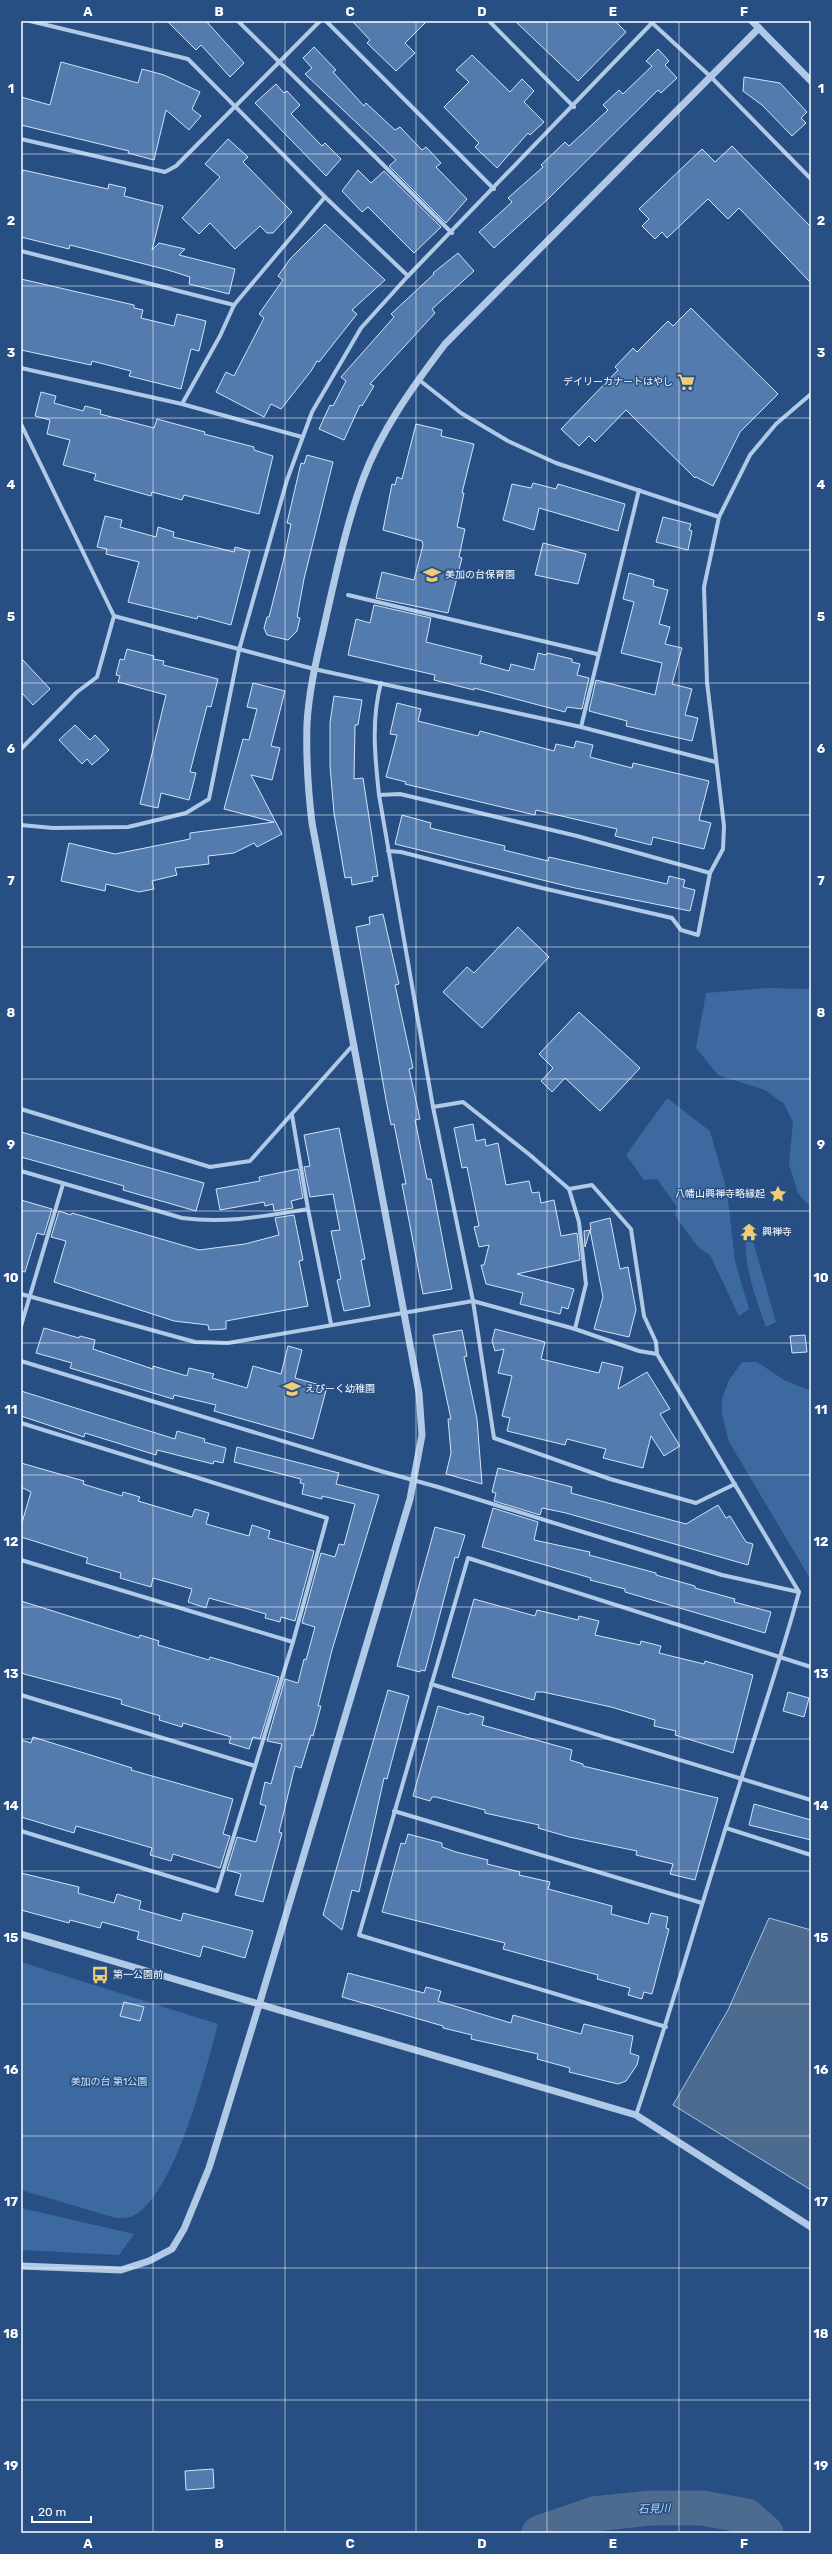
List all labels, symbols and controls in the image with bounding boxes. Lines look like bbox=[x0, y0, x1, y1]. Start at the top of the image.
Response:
text: A bbox=[83, 4, 93, 19]
text: B bbox=[214, 4, 224, 19]
text: C bbox=[345, 4, 355, 19]
text: D bbox=[477, 4, 487, 19]
text: E bbox=[609, 4, 617, 19]
text: F bbox=[740, 4, 748, 19]
text: 1 bbox=[8, 81, 14, 96]
text: 1 bbox=[818, 81, 824, 96]
text: 2 bbox=[7, 213, 15, 228]
text: 2 bbox=[817, 213, 825, 228]
text: 3 bbox=[7, 345, 16, 360]
text: 3 bbox=[817, 345, 826, 360]
supermarket icon: デイリーカナートはやし bbox=[676, 372, 696, 392]
place label: デイリーカナートはやし bbox=[563, 376, 673, 388]
text: 4 bbox=[7, 477, 16, 492]
text: 4 bbox=[817, 477, 826, 492]
school or university icon: 美加の台保育園 bbox=[422, 565, 442, 585]
place label: 美加の台保育園 bbox=[445, 569, 515, 581]
text: 5 bbox=[7, 609, 15, 624]
text: 5 bbox=[817, 609, 825, 624]
text: 6 bbox=[7, 741, 16, 756]
text: 6 bbox=[817, 741, 826, 756]
text: 7 bbox=[7, 873, 15, 888]
text: 7 bbox=[817, 873, 825, 888]
text: 8 bbox=[7, 1005, 16, 1020]
text: 8 bbox=[817, 1005, 826, 1020]
text: 9 bbox=[7, 1137, 15, 1152]
text: 9 bbox=[817, 1137, 825, 1152]
place icon: 八幡山興禅寺略縁起 bbox=[768, 1184, 788, 1204]
place label: 八幡山興禅寺略縁起 bbox=[675, 1188, 765, 1200]
temple icon: 興禅寺 bbox=[739, 1222, 759, 1242]
place label: 興禅寺 bbox=[762, 1226, 792, 1238]
text: 10 bbox=[3, 1270, 19, 1285]
text: 10 bbox=[813, 1270, 829, 1285]
school or university icon: えぴーく幼稚園 bbox=[282, 1379, 302, 1399]
place label: えぴーく幼稚園 bbox=[305, 1383, 375, 1395]
text: 11 bbox=[5, 1402, 17, 1417]
text: 11 bbox=[815, 1402, 827, 1417]
text: 12 bbox=[4, 1534, 18, 1549]
text: 12 bbox=[814, 1534, 828, 1549]
text: 13 bbox=[3, 1666, 19, 1681]
text: 13 bbox=[813, 1666, 829, 1681]
text: 14 bbox=[3, 1798, 19, 1813]
text: 14 bbox=[813, 1798, 829, 1813]
text: 15 bbox=[4, 1930, 18, 1945]
text: 15 bbox=[814, 1930, 828, 1945]
bus stop icon: 第一公園前 bbox=[90, 1965, 110, 1985]
place label: 第一公園前 bbox=[113, 1969, 163, 1981]
text: 16 bbox=[4, 2062, 19, 2077]
text: 16 bbox=[814, 2062, 829, 2077]
park label: 美加の台 第1公園 bbox=[71, 2076, 147, 2088]
text: 17 bbox=[4, 2194, 19, 2209]
text: 17 bbox=[814, 2194, 829, 2209]
text: 18 bbox=[3, 2326, 19, 2341]
text: 18 bbox=[813, 2326, 829, 2341]
text: 19 bbox=[4, 2458, 18, 2473]
text: 19 bbox=[814, 2458, 828, 2473]
scale bar bbox=[32, 2498, 91, 2524]
water label: 石見川 bbox=[637, 2502, 672, 2516]
text: 20 m bbox=[38, 2505, 66, 2519]
text: A bbox=[83, 2536, 93, 2551]
text: B bbox=[214, 2536, 224, 2551]
text: C bbox=[345, 2536, 355, 2551]
text: D bbox=[477, 2536, 487, 2551]
text: E bbox=[609, 2536, 617, 2551]
text: F bbox=[740, 2536, 748, 2551]

